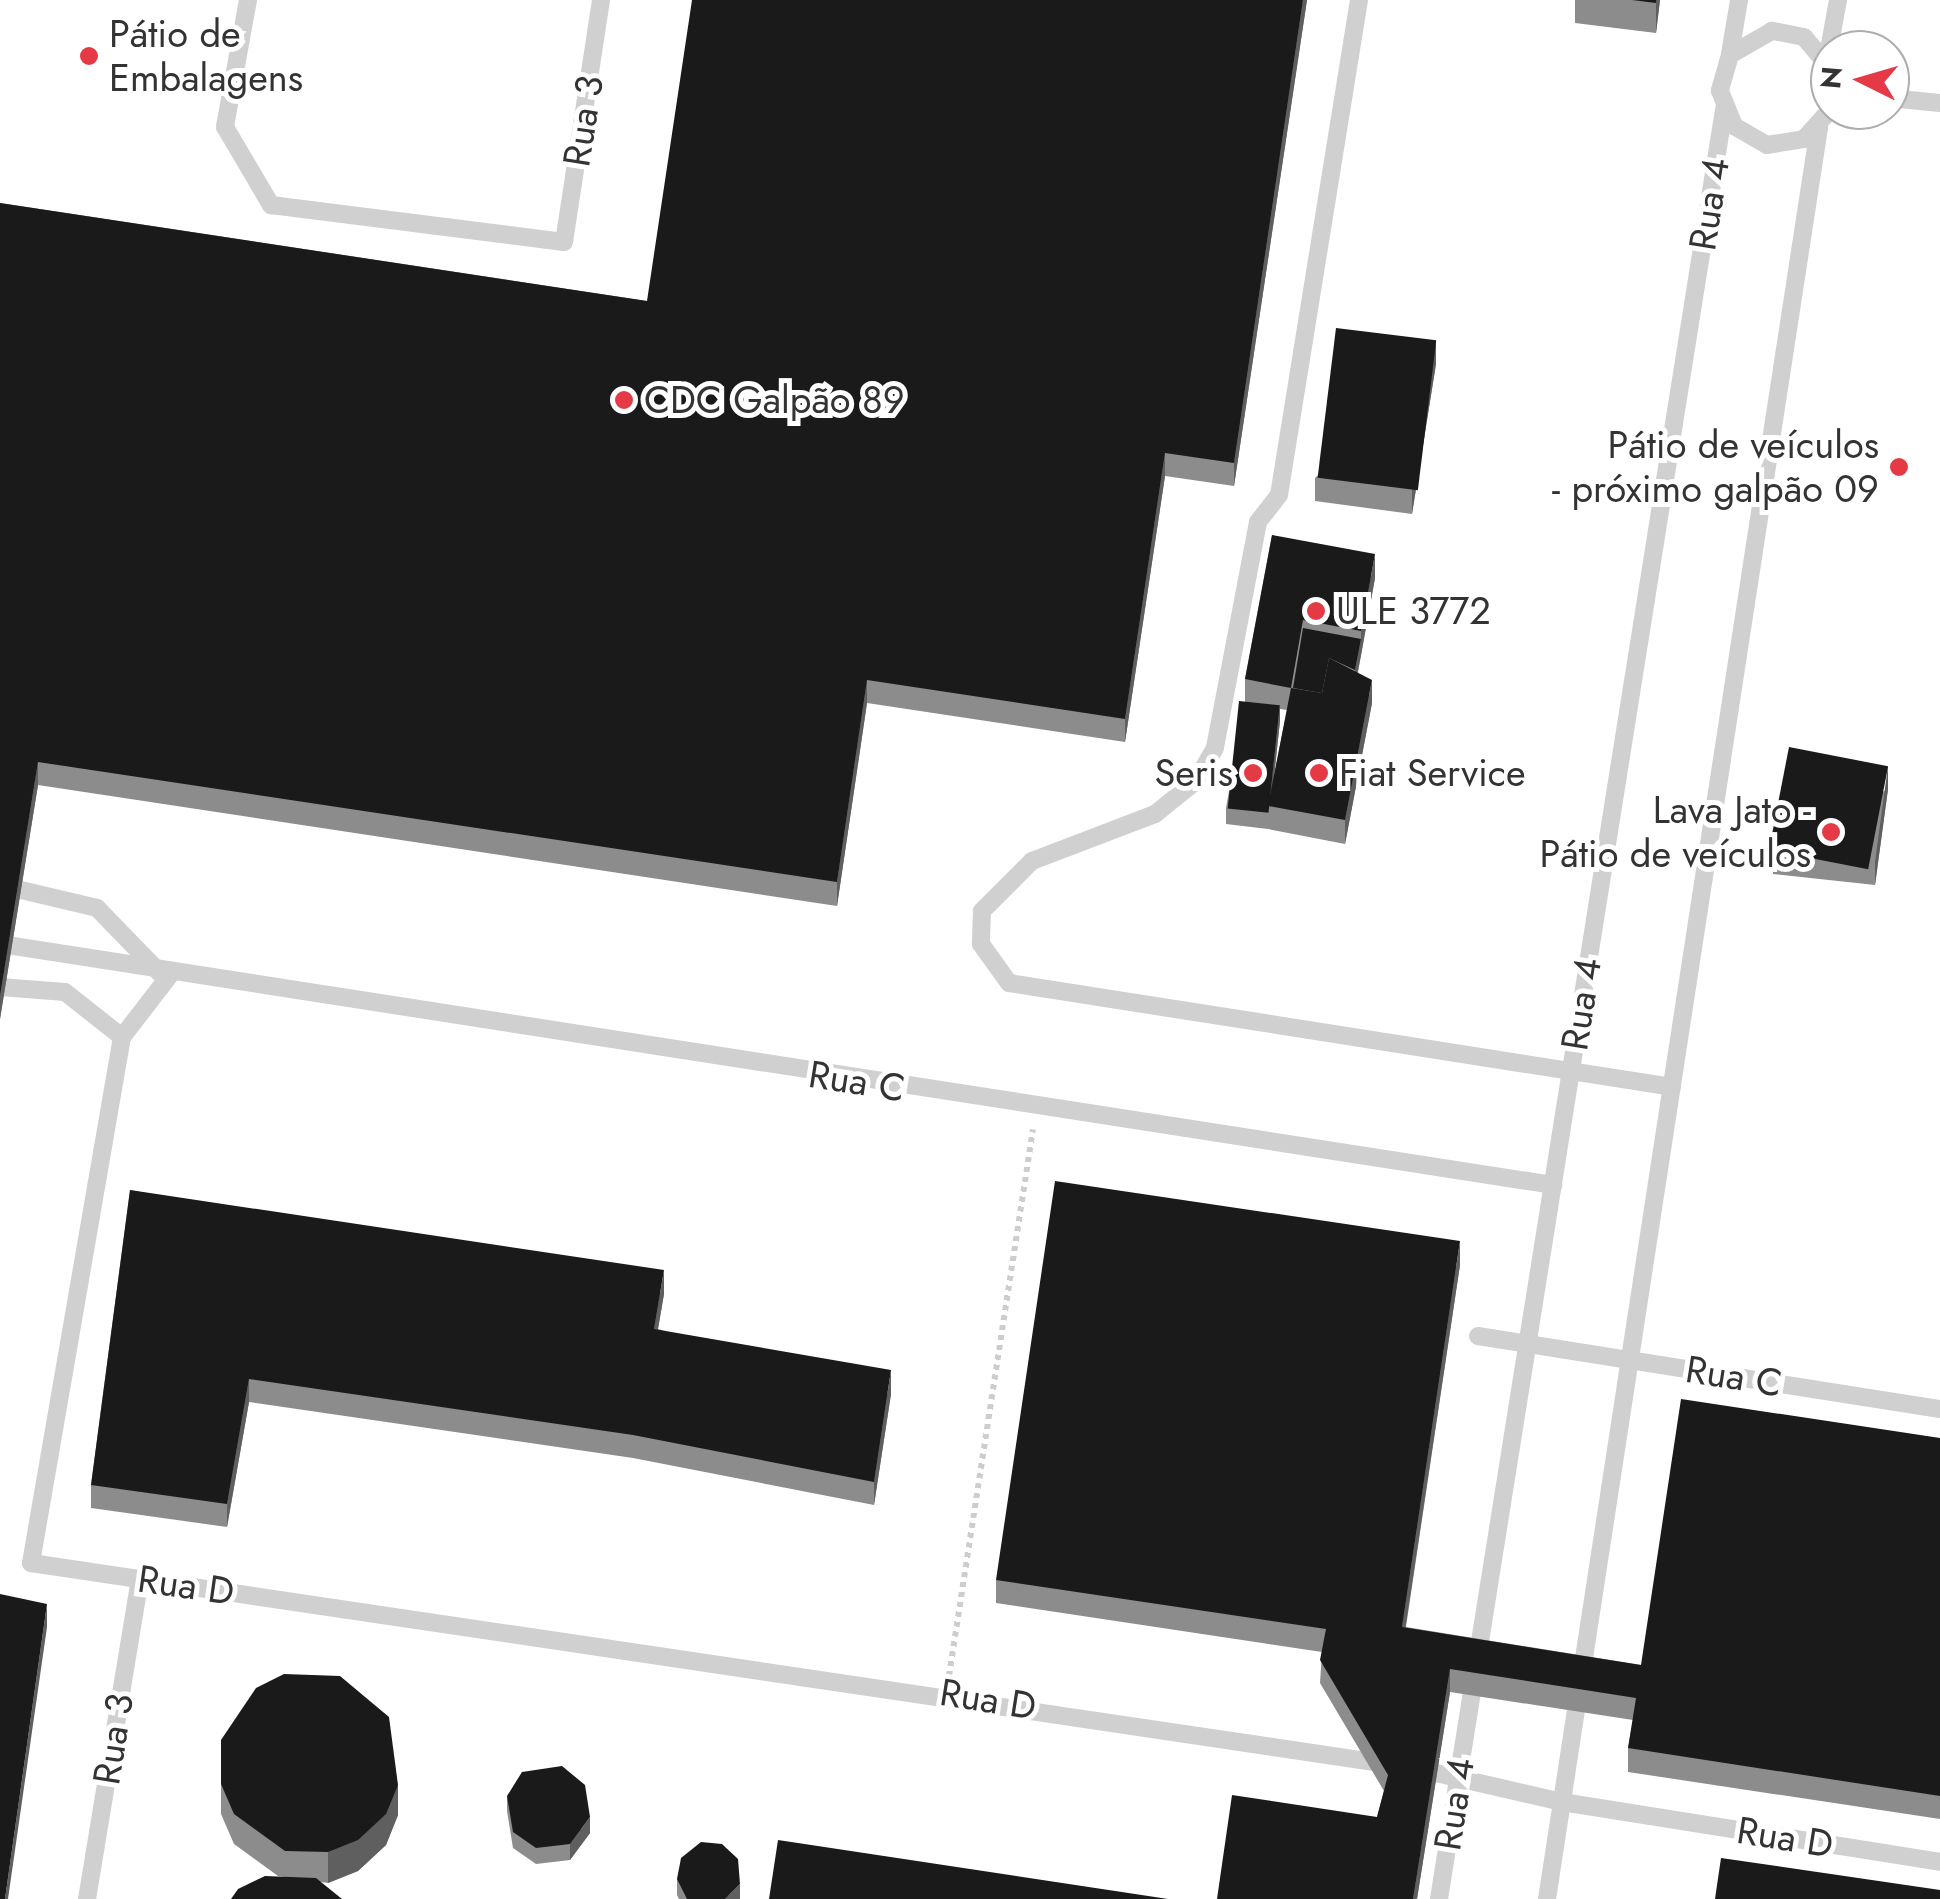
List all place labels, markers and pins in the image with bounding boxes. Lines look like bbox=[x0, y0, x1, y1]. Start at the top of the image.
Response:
place label: Pátio de Embalagens bbox=[109, 11, 303, 100]
marker: Pátio de Embalagens bbox=[78, 45, 100, 67]
place label: CDC Galpão 89 bbox=[644, 377, 905, 423]
marker: CDC Galpão 89 bbox=[613, 389, 635, 411]
place label: Pátio de veículos - próximo galpão 09 bbox=[1552, 422, 1879, 512]
marker: Pátio de veículos - próximo galpão 09 bbox=[1888, 456, 1910, 478]
place label: ULE 3772 bbox=[1336, 588, 1491, 634]
marker: ULE 3772 bbox=[1305, 600, 1327, 622]
place label: Seris bbox=[1154, 750, 1233, 796]
place label: Fiat Service bbox=[1339, 750, 1526, 796]
marker: Seris bbox=[1242, 762, 1264, 784]
marker: Fiat Service bbox=[1308, 762, 1330, 784]
place label: Lava Jato - Pátio de veículos bbox=[1539, 787, 1811, 876]
marker: Lava Jato - Pátio de veículos bbox=[1820, 821, 1842, 843]

